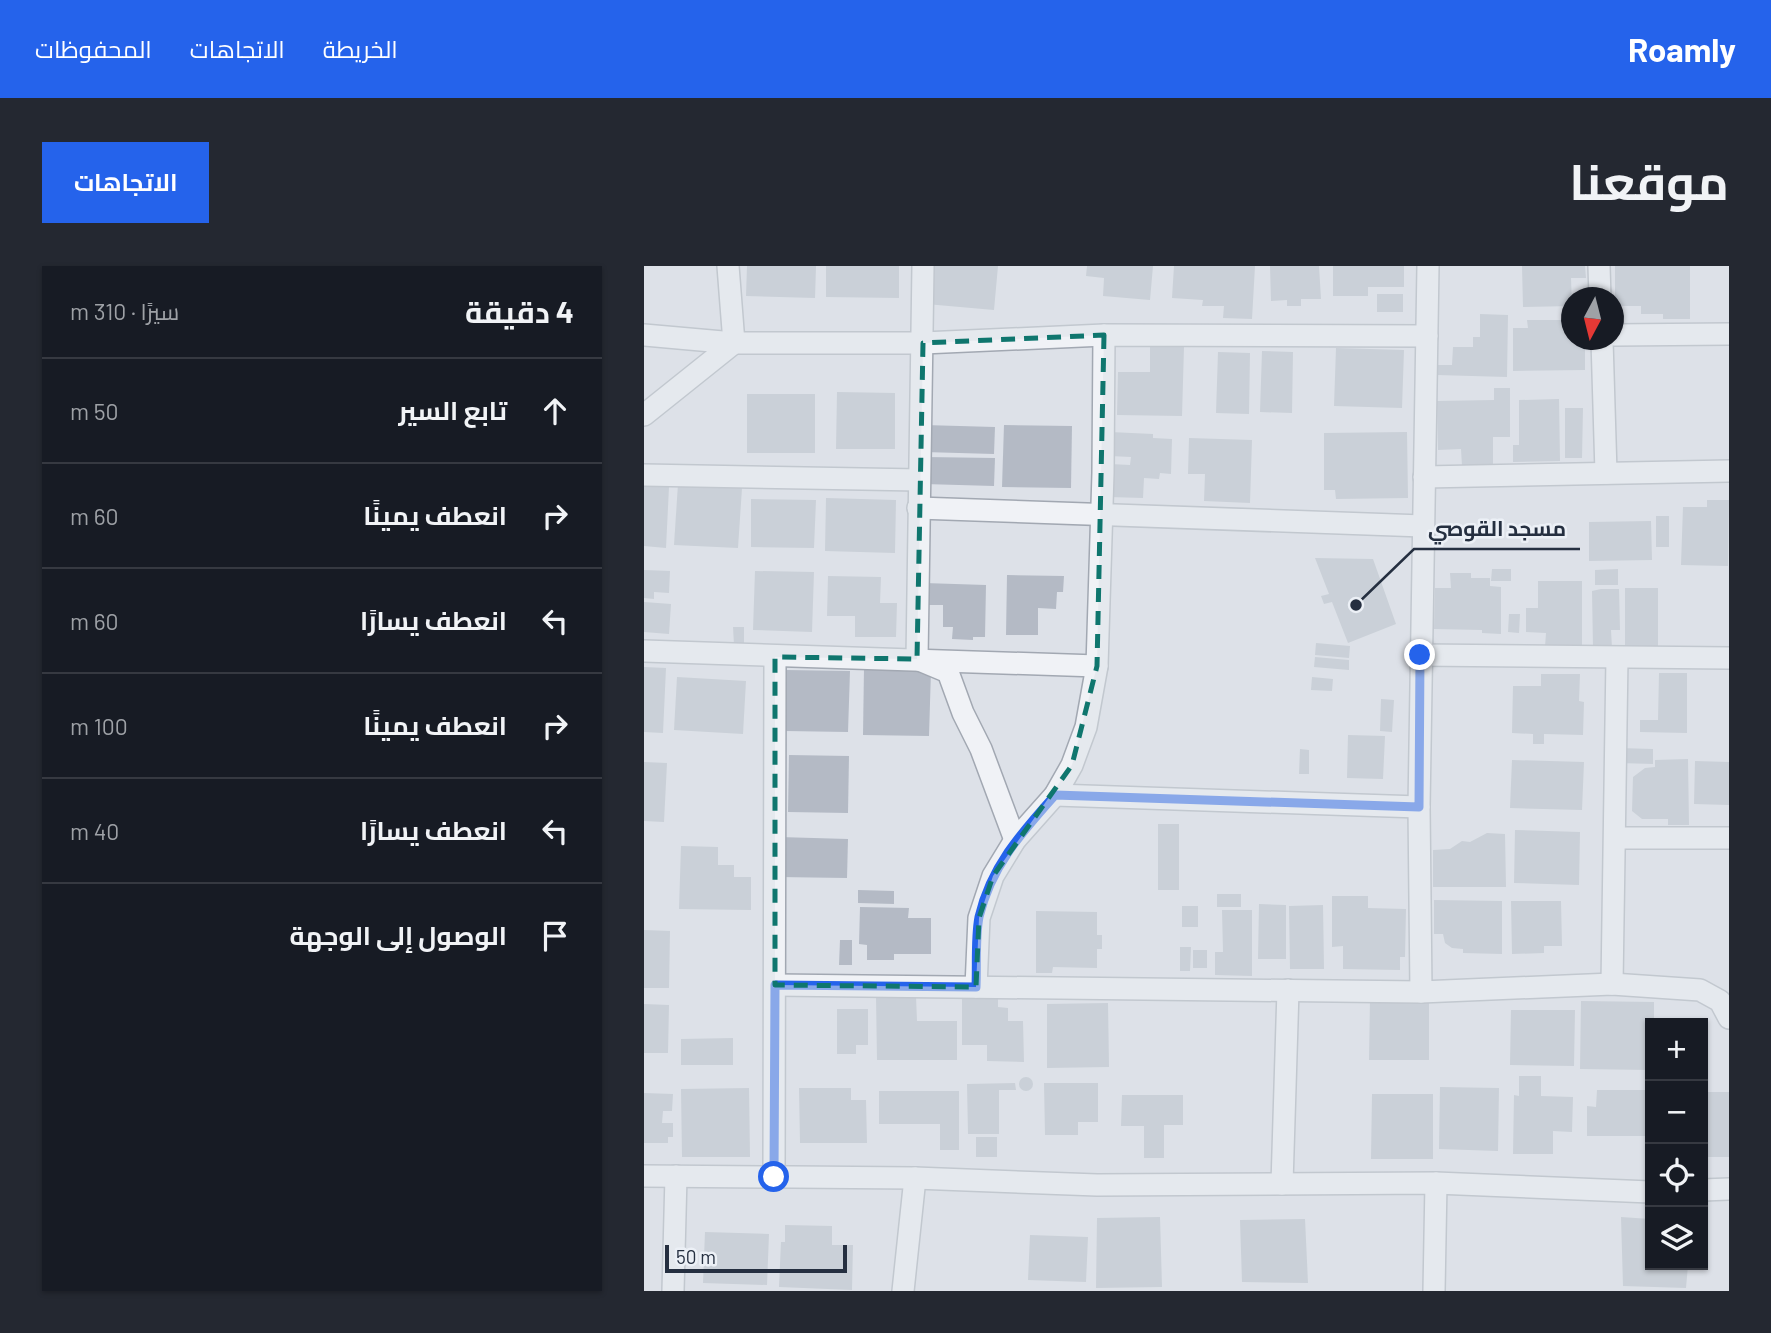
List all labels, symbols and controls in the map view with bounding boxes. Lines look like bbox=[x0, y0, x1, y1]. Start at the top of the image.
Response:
text: Roamly bbox=[1628, 29, 1736, 69]
text: المحفوظات bbox=[35, 34, 152, 63]
text: الاتجاهات bbox=[190, 34, 285, 63]
text: الخريطة bbox=[323, 34, 398, 63]
button: الاتجاهات bbox=[42, 142, 209, 223]
text: موقعنا bbox=[1569, 151, 1729, 210]
north arrow bbox=[1561, 287, 1624, 350]
text: 4 دقيقة bbox=[465, 293, 574, 329]
text: سيرًا · 310 m bbox=[70, 297, 179, 325]
icon: ahead bbox=[536, 392, 574, 430]
text: تابع السير bbox=[398, 394, 507, 425]
text: 50 m bbox=[70, 397, 118, 425]
icon: right bbox=[536, 497, 574, 535]
text: انعطف يمينًا bbox=[363, 499, 507, 530]
text: 60 m bbox=[70, 502, 118, 530]
callout: مسجد القوصي bbox=[1414, 507, 1580, 549]
text: مسجد القوصي bbox=[1428, 515, 1566, 545]
icon: left bbox=[536, 602, 574, 640]
text: انعطف يسارًا bbox=[360, 604, 507, 635]
text: 60 m bbox=[70, 607, 118, 635]
route end bbox=[1404, 639, 1435, 670]
icon: right bbox=[536, 707, 574, 745]
text: انعطف يمينًا bbox=[363, 709, 507, 740]
text: 100 m bbox=[70, 712, 128, 740]
icon: left bbox=[536, 812, 574, 850]
text: انعطف يسارًا bbox=[360, 814, 507, 845]
text: 40 m bbox=[70, 817, 119, 845]
icon: arrive bbox=[536, 917, 574, 955]
text: الوصول إلى الوجهة bbox=[289, 919, 507, 950]
map controls bbox=[1645, 1018, 1708, 1270]
button: + bbox=[1645, 1018, 1708, 1081]
button: − bbox=[1645, 1081, 1708, 1144]
button: locate bbox=[1645, 1144, 1708, 1207]
route start bbox=[758, 1161, 789, 1192]
button: layers bbox=[1645, 1207, 1708, 1270]
scale bar bbox=[665, 1242, 847, 1274]
text: 50 m bbox=[676, 1245, 716, 1268]

